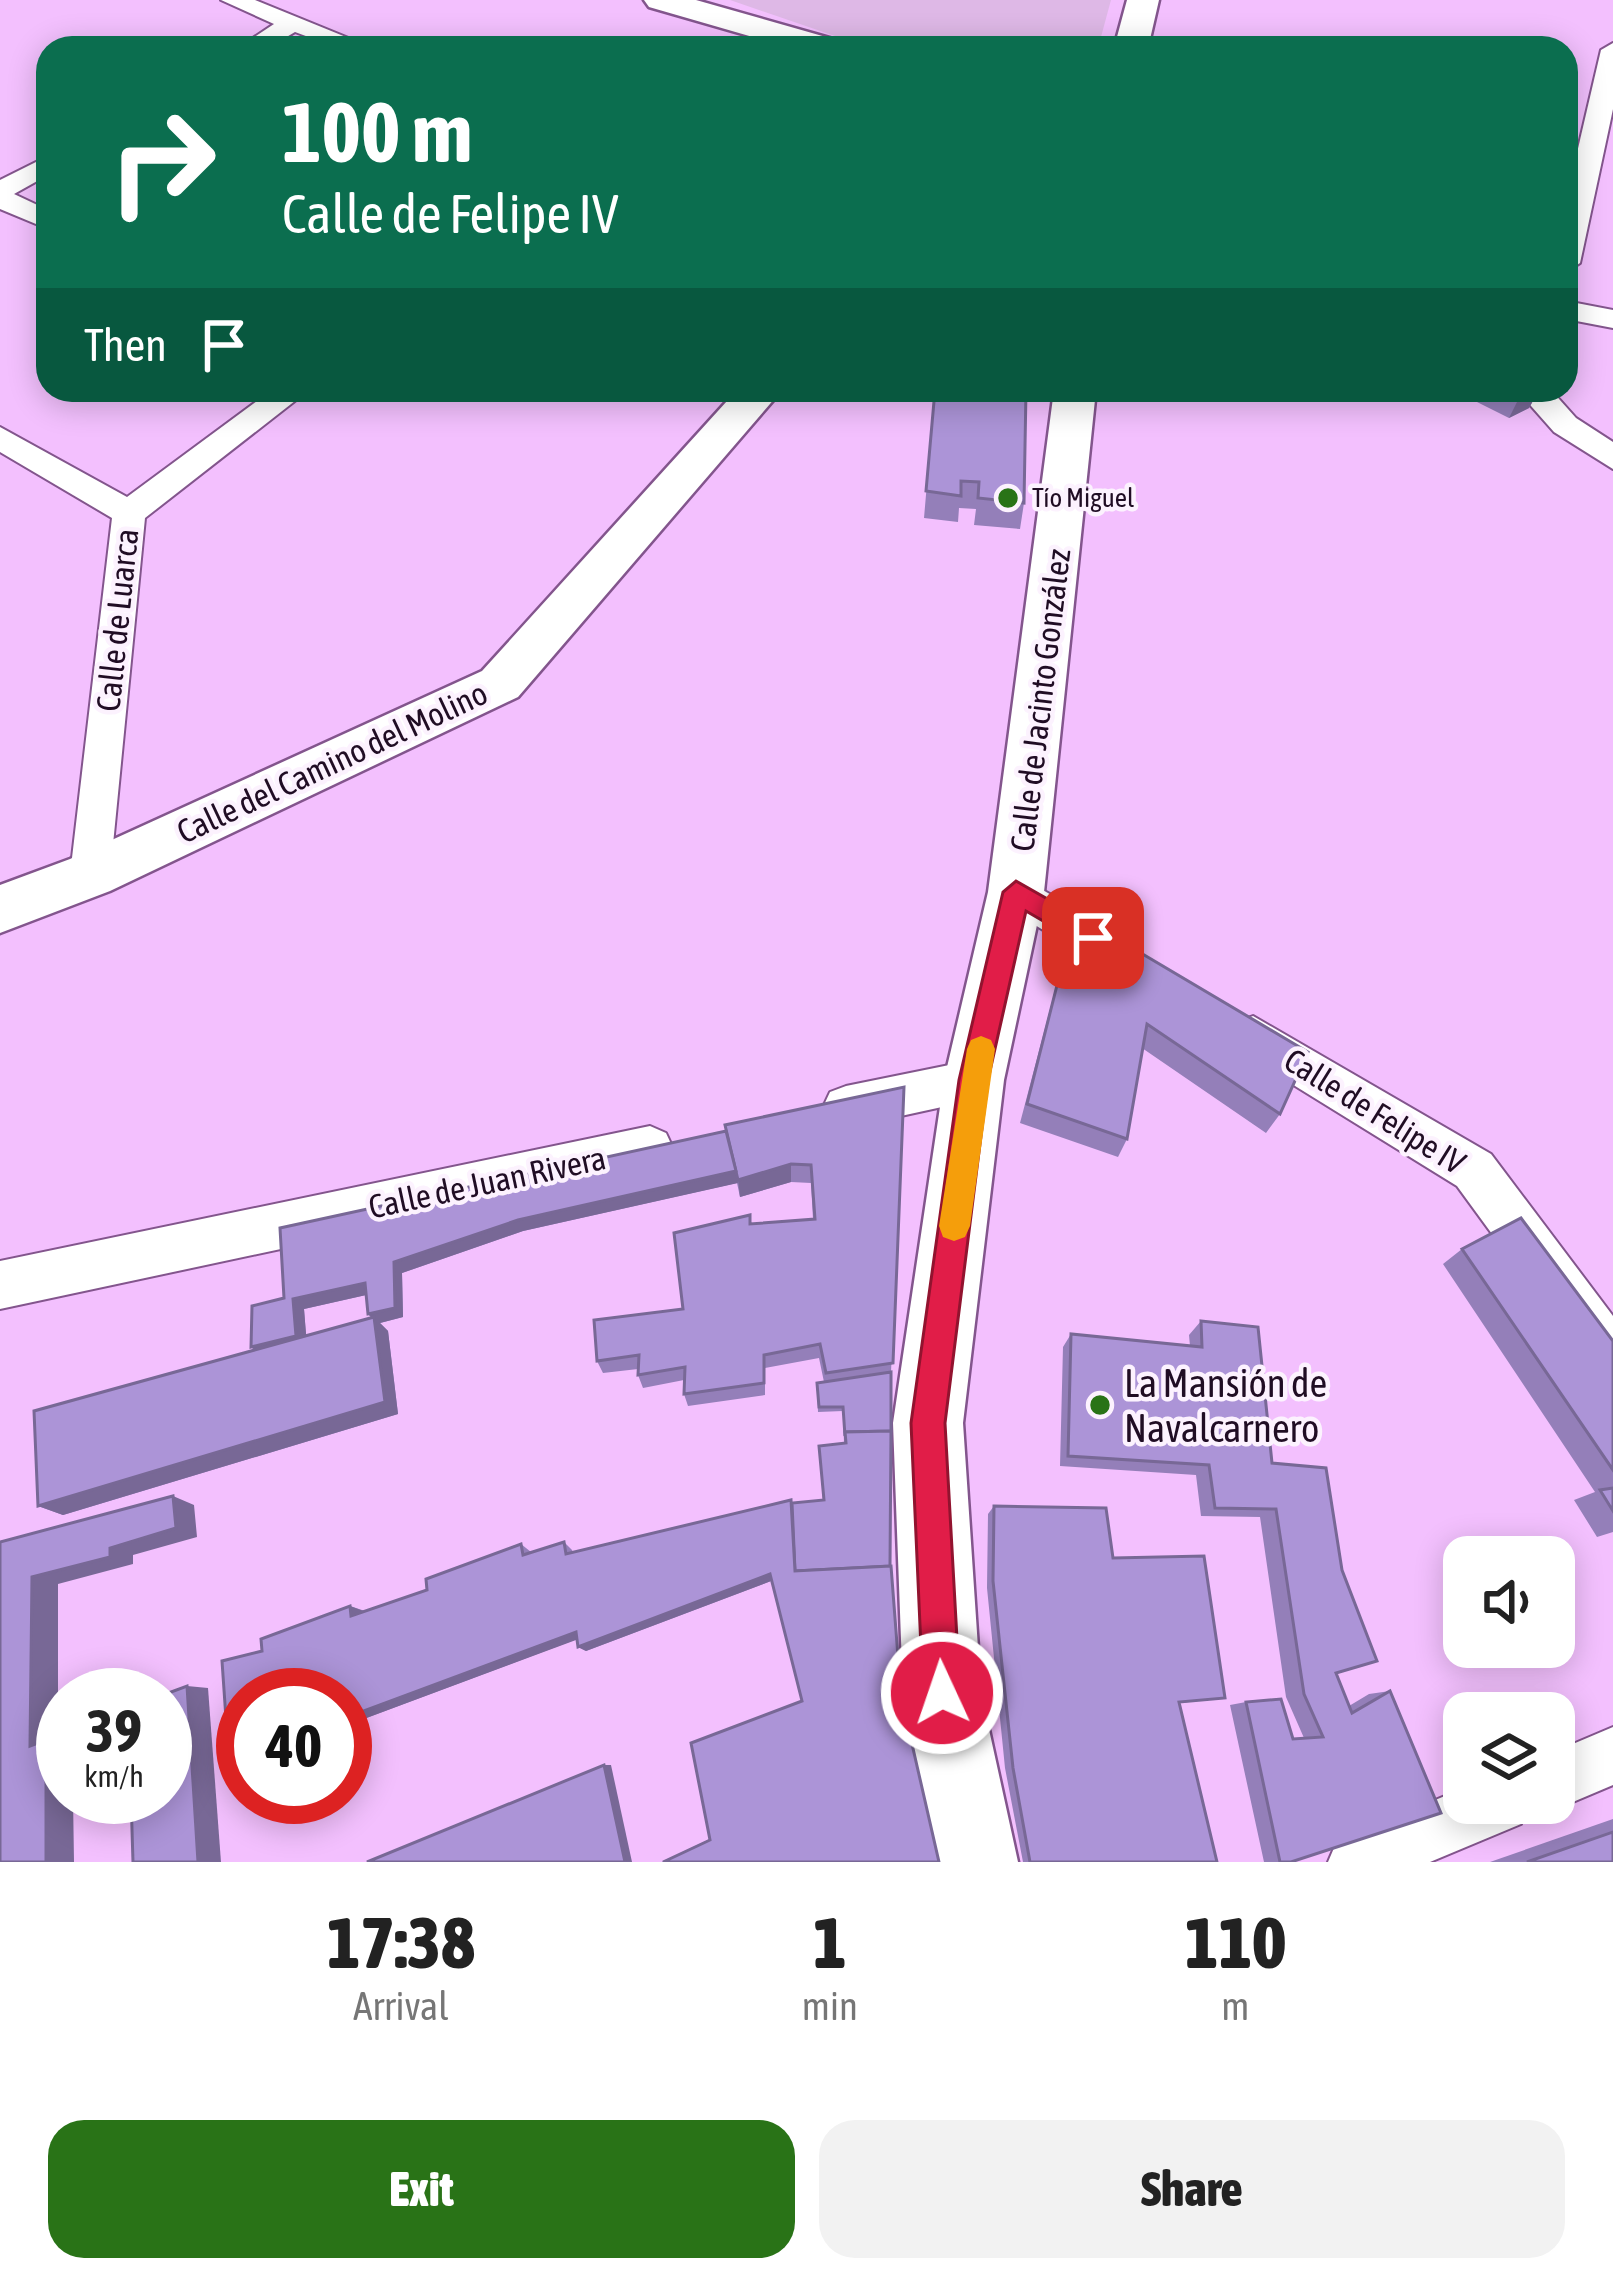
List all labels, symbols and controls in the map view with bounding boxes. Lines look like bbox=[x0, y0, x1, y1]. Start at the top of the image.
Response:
icon: right bbox=[84, 84, 240, 240]
text: 100 m bbox=[282, 84, 472, 180]
text: Calle de Felipe IV bbox=[282, 183, 619, 244]
icon: arrive bbox=[191, 312, 257, 378]
text: Then bbox=[84, 319, 167, 371]
place label: Tío Miguel bbox=[1032, 482, 1134, 513]
marker: Tío Miguel bbox=[995, 485, 1021, 511]
street label: Calle de Luarca bbox=[89, 527, 145, 713]
street label: Calle de Jacinto González bbox=[1003, 546, 1077, 853]
street label: Calle del Camino del Molino bbox=[171, 673, 493, 851]
pin bbox=[1042, 887, 1144, 989]
icon: arrive bbox=[1060, 905, 1126, 971]
street label: Calle de Felipe IV bbox=[1278, 1040, 1473, 1182]
street label: Calle de Juan Rivera bbox=[365, 1138, 609, 1226]
place label: La Mansión de Navalcarnero bbox=[1124, 1361, 1327, 1450]
marker: La Mansión de Navalcarnero bbox=[1087, 1392, 1113, 1418]
map controls bbox=[1443, 1536, 1575, 1824]
button: sound bbox=[1443, 1536, 1575, 1668]
position arrow bbox=[879, 1630, 1005, 1756]
speed limit sign: 40 bbox=[216, 1668, 372, 1824]
button: layers bbox=[1443, 1692, 1575, 1824]
text: 39 bbox=[86, 1696, 142, 1765]
text: km/h bbox=[84, 1759, 144, 1793]
text: 17:38 bbox=[327, 1901, 475, 1983]
text: 1 bbox=[813, 1901, 847, 1983]
text: 110 bbox=[1185, 1901, 1286, 1983]
text: Arrival bbox=[353, 1984, 449, 2028]
text: min bbox=[802, 1984, 858, 2028]
text: m bbox=[1221, 1984, 1249, 2028]
button: Exit bbox=[48, 2120, 795, 2258]
button: Share bbox=[819, 2120, 1565, 2258]

